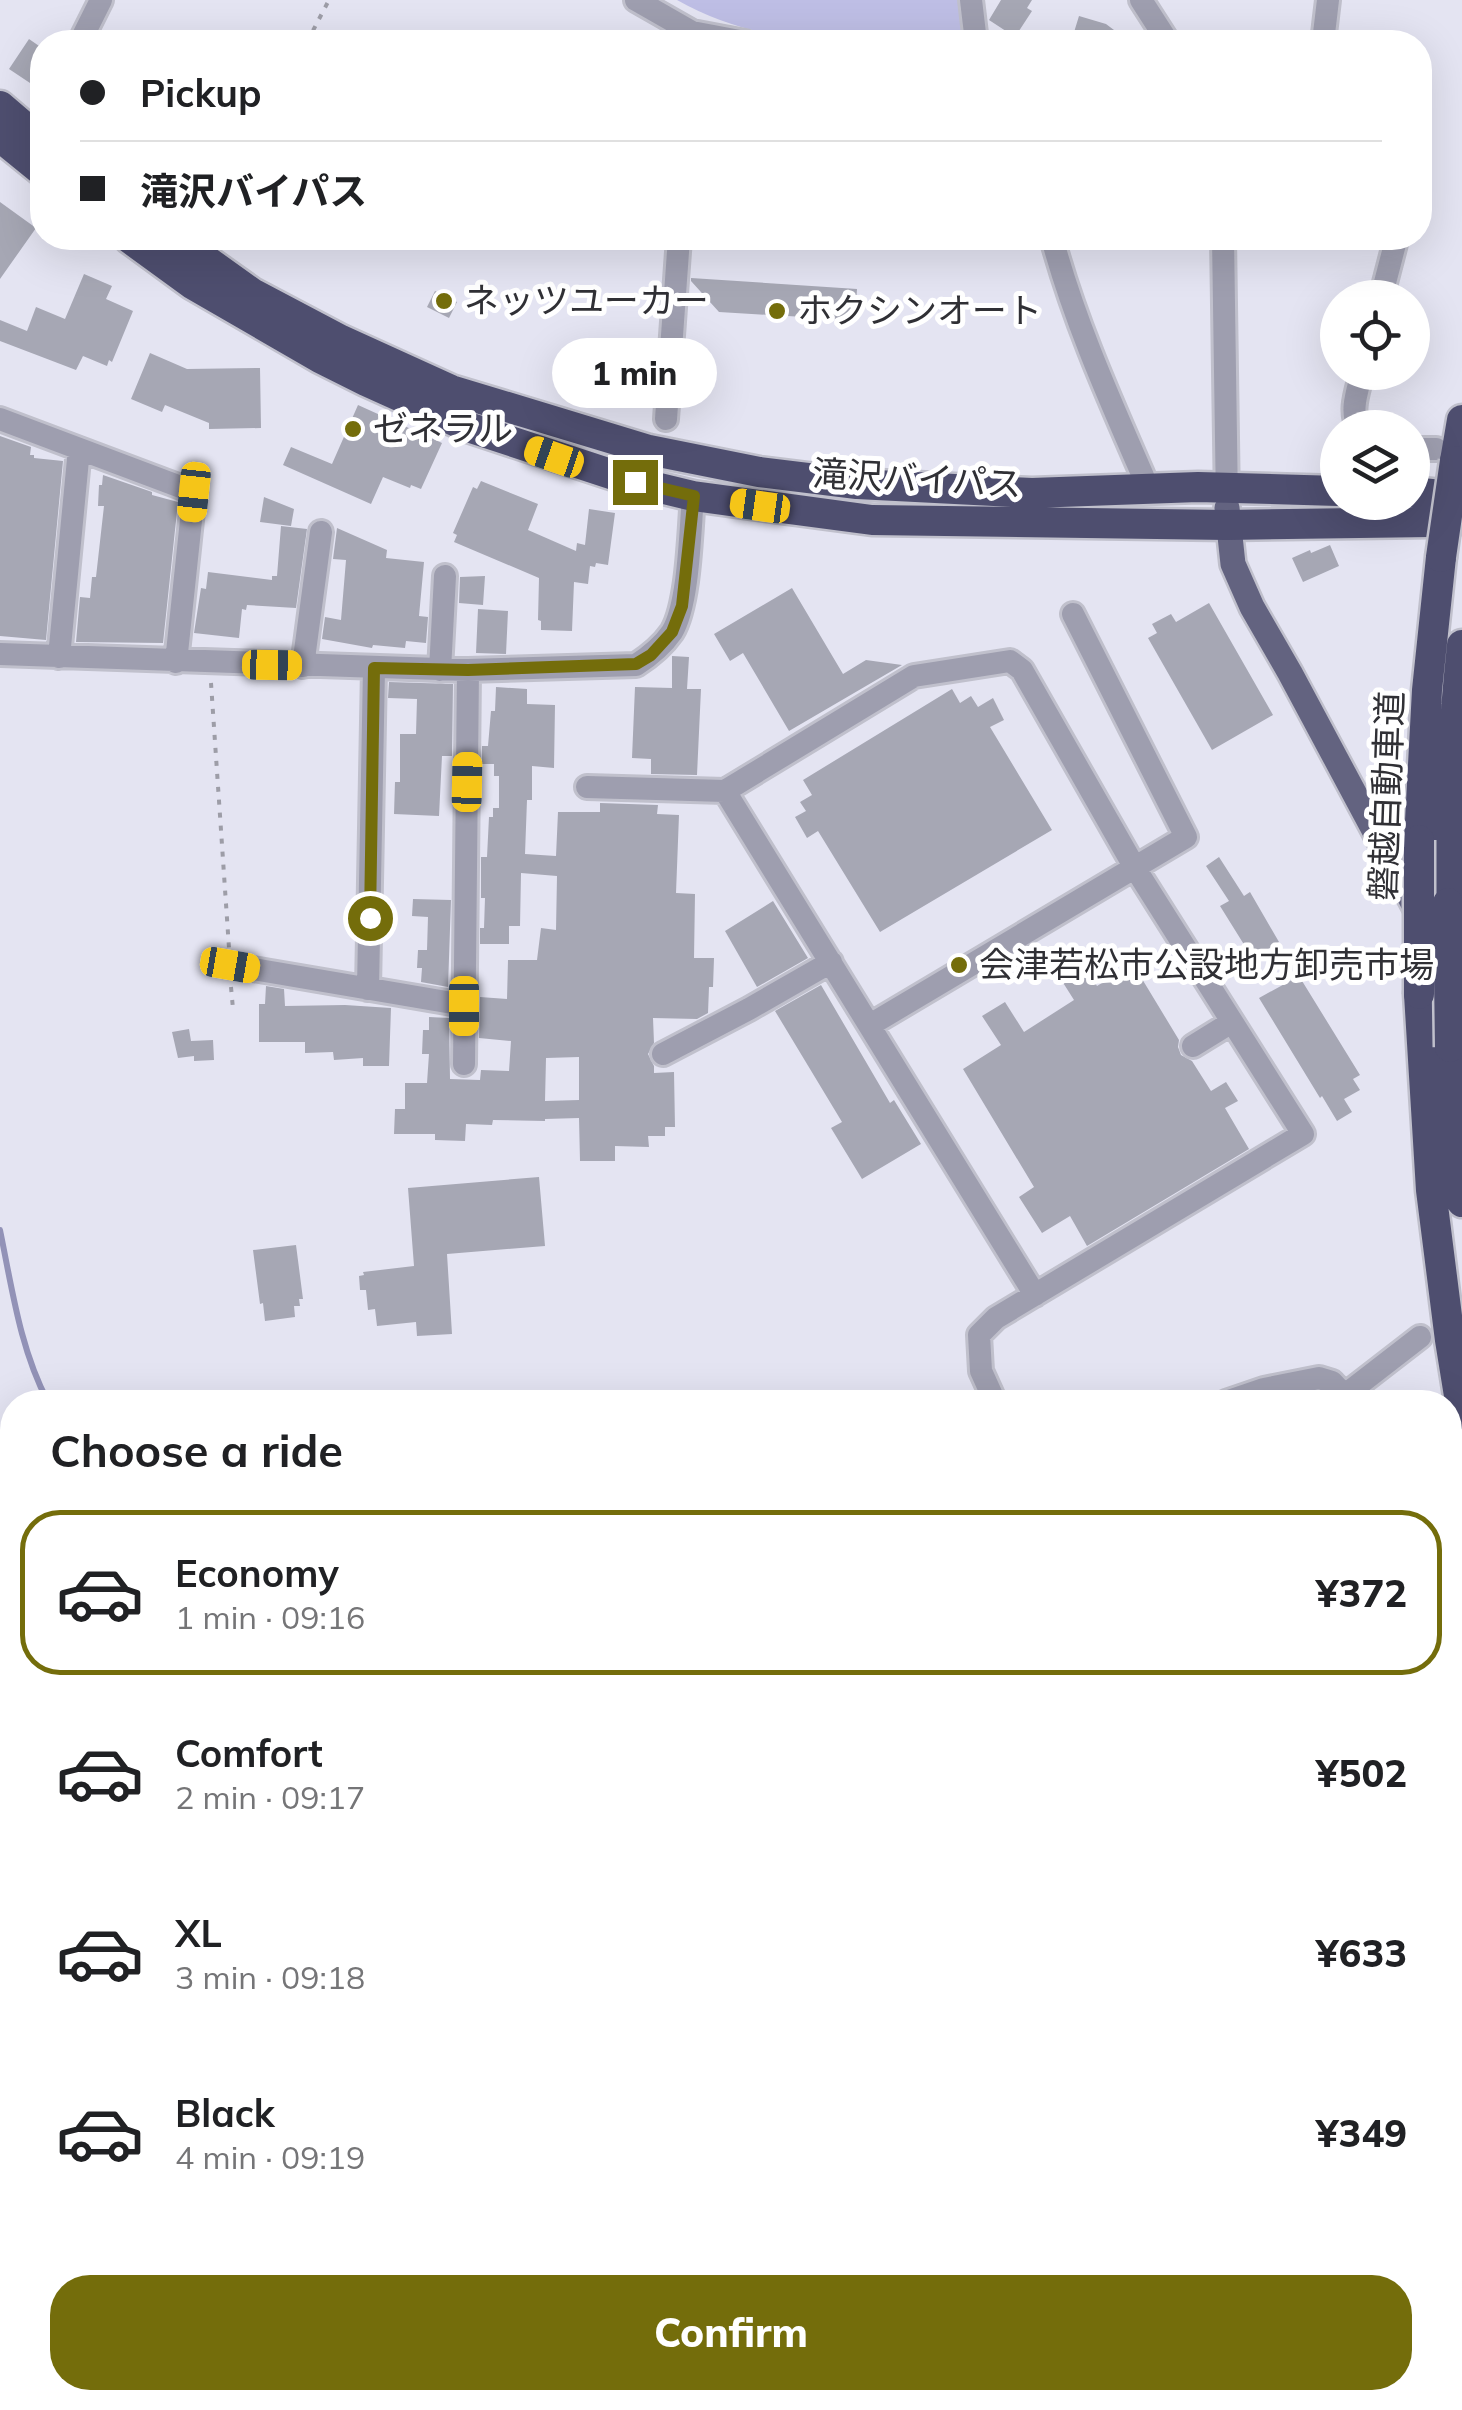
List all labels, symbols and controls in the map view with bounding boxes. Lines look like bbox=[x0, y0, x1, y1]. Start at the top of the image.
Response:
text: Pickup bbox=[140, 69, 262, 117]
text: 滝沢バイパス bbox=[140, 167, 367, 215]
place label: ネッツユーカー bbox=[464, 278, 709, 322]
map controls bbox=[1320, 280, 1430, 520]
button: locate bbox=[1320, 280, 1430, 390]
place label: ホクシンオート bbox=[797, 288, 1042, 332]
marker: ネッツユーカー bbox=[433, 290, 455, 312]
marker: ホクシンオート bbox=[766, 300, 788, 322]
callout: 1 min bbox=[552, 337, 718, 407]
text: 1 min bbox=[592, 353, 677, 393]
place label: ゼネラル bbox=[373, 406, 513, 450]
button: layers bbox=[1320, 410, 1430, 520]
marker: ゼネラル bbox=[342, 418, 364, 440]
car bbox=[521, 433, 587, 481]
street label: 滝沢バイパス bbox=[811, 451, 1023, 505]
route end bbox=[613, 460, 658, 505]
car bbox=[176, 461, 212, 523]
car bbox=[728, 487, 792, 525]
car bbox=[242, 649, 302, 681]
street label: 磐越自動車道 bbox=[1360, 690, 1412, 902]
car bbox=[451, 752, 483, 812]
route start bbox=[348, 896, 393, 941]
place label: 会津若松市公設地方卸売市場 bbox=[979, 942, 1434, 986]
car bbox=[198, 945, 262, 985]
marker: 会津若松市公設地方卸売市場 bbox=[948, 954, 970, 976]
car bbox=[449, 976, 479, 1036]
text: Choose a ride bbox=[50, 1422, 343, 1478]
icon: car bbox=[55, 1548, 145, 1638]
text: Economy bbox=[175, 1549, 339, 1597]
text: ¥372 bbox=[1316, 1569, 1407, 1617]
text: 1 min · 09:16 bbox=[175, 1597, 365, 1637]
icon: car bbox=[55, 1728, 145, 1818]
text: Comfort bbox=[175, 1729, 323, 1777]
text: ¥502 bbox=[1316, 1749, 1407, 1797]
text: 2 min · 09:17 bbox=[175, 1777, 365, 1817]
icon: car bbox=[55, 1908, 145, 1998]
text: XL bbox=[175, 1909, 222, 1957]
text: ¥633 bbox=[1316, 1929, 1407, 1977]
text: 3 min · 09:18 bbox=[175, 1957, 365, 1997]
icon: car bbox=[55, 2088, 145, 2178]
text: Black bbox=[175, 2089, 275, 2137]
text: ¥349 bbox=[1316, 2109, 1407, 2157]
text: 4 min · 09:19 bbox=[175, 2137, 365, 2177]
button: Confirm bbox=[50, 2275, 1412, 2390]

